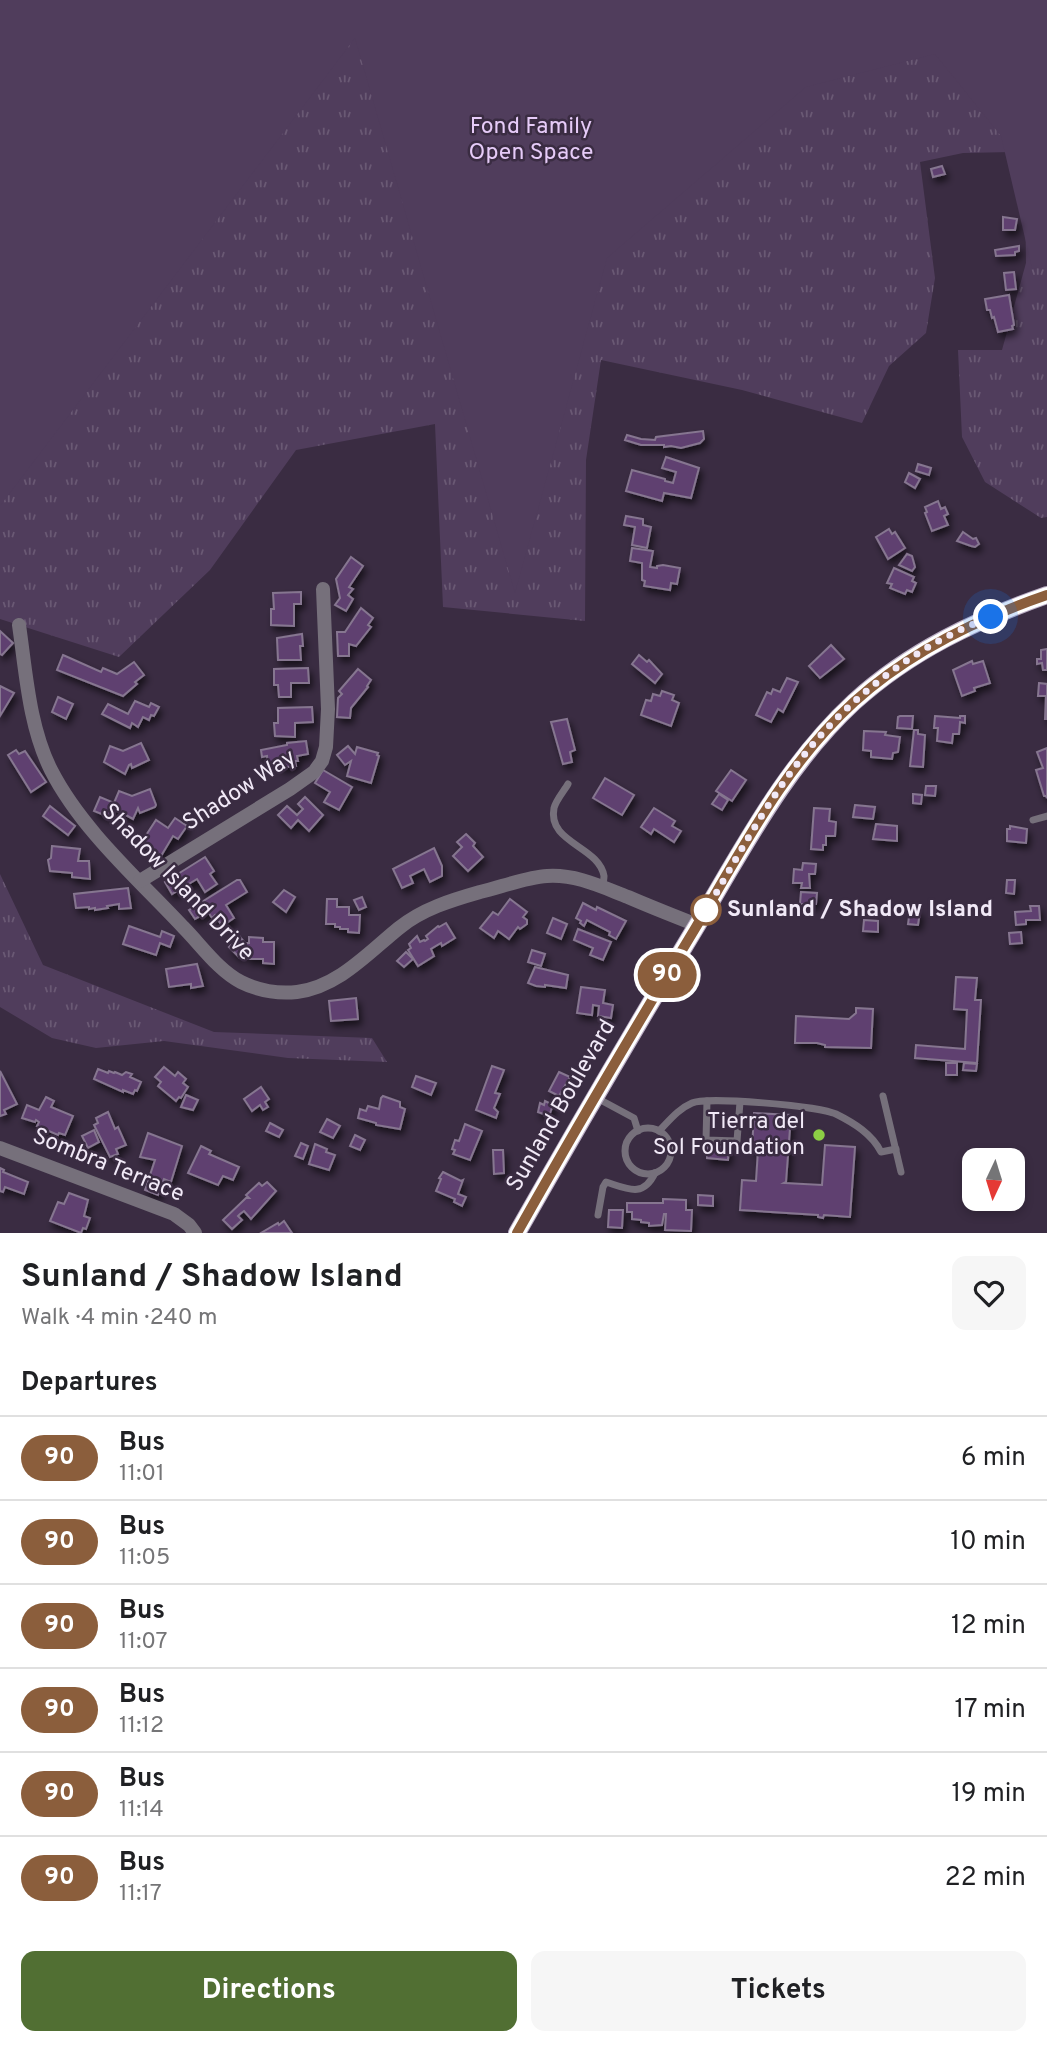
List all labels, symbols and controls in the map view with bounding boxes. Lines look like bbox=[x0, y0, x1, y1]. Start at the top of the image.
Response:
park label: Fond Family Open Space bbox=[469, 113, 593, 168]
your location bbox=[973, 599, 1008, 634]
street label: Shadow Way bbox=[178, 744, 302, 838]
street label: Shadow Island Drive bbox=[94, 798, 260, 968]
marker: Sunland / Shadow Island bbox=[691, 895, 721, 925]
place label: Sunland / Shadow Island bbox=[727, 896, 993, 925]
line badge: 90 bbox=[636, 952, 698, 998]
text: 90 bbox=[652, 960, 682, 990]
street label: Sunland Boulevard bbox=[501, 1015, 623, 1197]
place label: Tierra del Sol Foundation bbox=[653, 1108, 805, 1163]
street label: Sombra Terrace bbox=[28, 1122, 188, 1210]
marker: Tierra del Sol Foundation bbox=[811, 1127, 827, 1143]
north arrow bbox=[962, 1148, 1026, 1211]
map controls bbox=[962, 1148, 1025, 1211]
button: heart bbox=[952, 1256, 1026, 1330]
text: Sunland / Shadow Island bbox=[21, 1257, 403, 1299]
text: Walk · 4 min · 240 m bbox=[21, 1304, 217, 1333]
text: Departures bbox=[21, 1367, 158, 1400]
text: Bus bbox=[119, 1427, 165, 1460]
text: 6 min bbox=[961, 1442, 1026, 1475]
text: 90 bbox=[44, 1443, 75, 1473]
text: 11:01 bbox=[119, 1460, 165, 1489]
text: Bus bbox=[119, 1511, 165, 1544]
text: 10 min bbox=[950, 1526, 1026, 1559]
text: 90 bbox=[44, 1527, 75, 1557]
text: 11:05 bbox=[119, 1544, 170, 1573]
text: Bus bbox=[119, 1595, 165, 1628]
text: 12 min bbox=[951, 1610, 1026, 1643]
text: 90 bbox=[44, 1611, 75, 1641]
text: 11:07 bbox=[119, 1628, 167, 1657]
text: Bus bbox=[119, 1679, 165, 1712]
text: 17 min bbox=[954, 1694, 1026, 1727]
text: 90 bbox=[44, 1695, 75, 1725]
text: 11:12 bbox=[119, 1712, 164, 1741]
text: Bus bbox=[119, 1763, 165, 1796]
text: 19 min bbox=[951, 1778, 1026, 1811]
text: 90 bbox=[44, 1779, 75, 1809]
text: 11:14 bbox=[119, 1796, 164, 1825]
text: Bus bbox=[119, 1847, 165, 1880]
text: 22 min bbox=[945, 1862, 1026, 1895]
text: 90 bbox=[44, 1863, 75, 1893]
text: 11:17 bbox=[119, 1880, 162, 1909]
button: Directions bbox=[21, 1951, 517, 2031]
button: Tickets bbox=[531, 1951, 1026, 2031]

